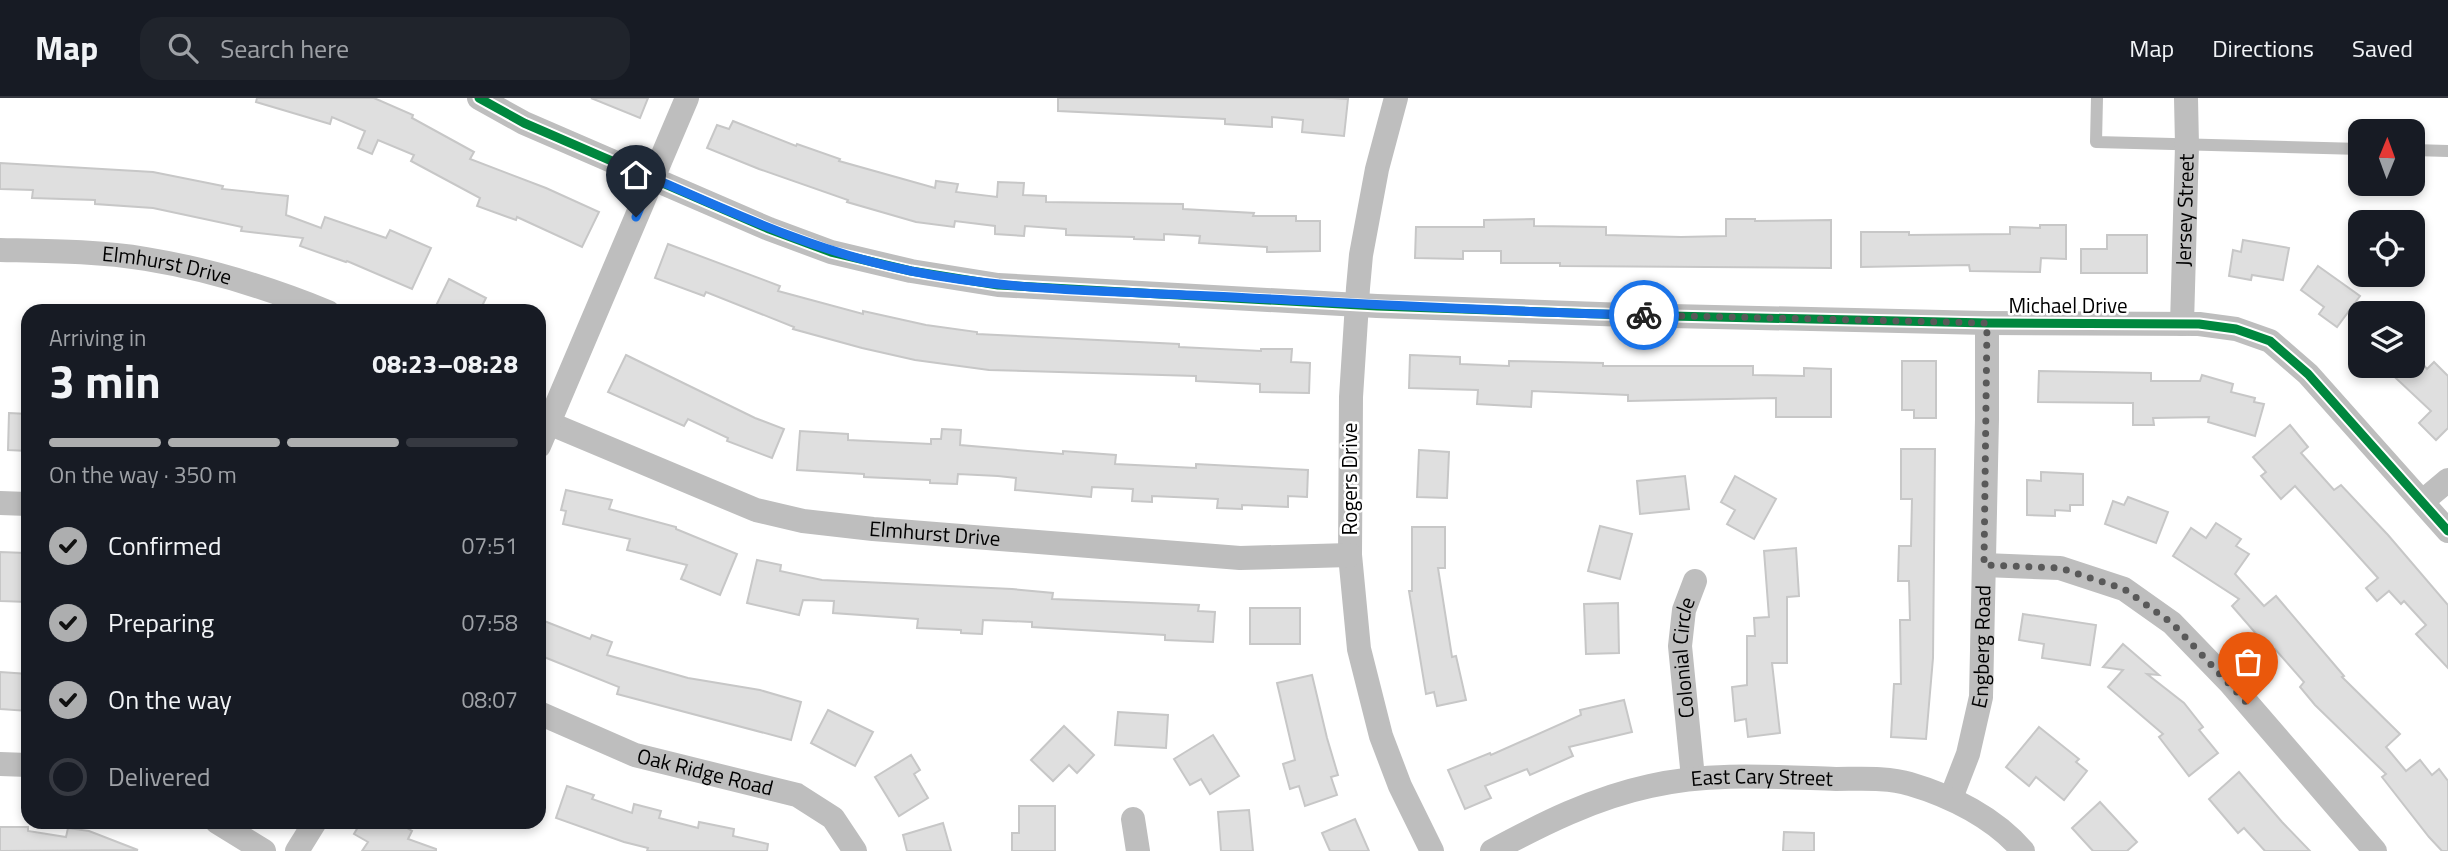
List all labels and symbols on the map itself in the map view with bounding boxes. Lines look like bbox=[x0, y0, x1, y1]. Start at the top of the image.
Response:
north arrow bbox=[2348, 119, 2426, 196]
pin bbox=[606, 145, 666, 217]
street label: Jersey Street bbox=[2167, 152, 2202, 267]
street label: Elmhurst Drive bbox=[101, 237, 236, 293]
courier bbox=[1609, 280, 1679, 350]
street label: Michael Drive bbox=[2008, 289, 2128, 321]
street label: Rogers Drive bbox=[1333, 423, 1365, 535]
street label: Elmhurst Drive bbox=[868, 512, 1002, 554]
street label: Engberg Road bbox=[1962, 585, 1998, 711]
street label: Colonial Circle bbox=[1663, 592, 1703, 720]
pin bbox=[2218, 632, 2278, 704]
street label: Oak Ridge Road bbox=[634, 739, 777, 804]
street label: East Cary Street bbox=[1689, 759, 1834, 794]

